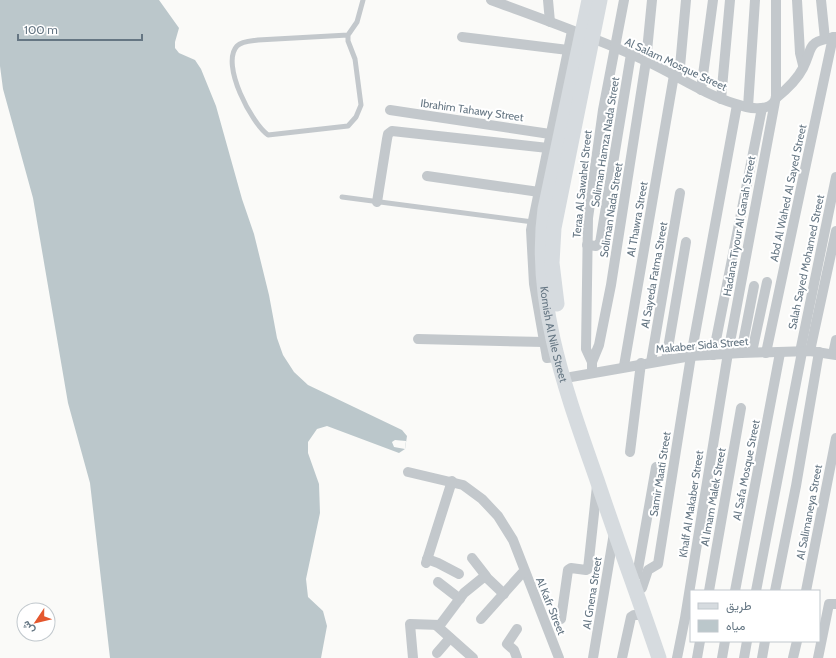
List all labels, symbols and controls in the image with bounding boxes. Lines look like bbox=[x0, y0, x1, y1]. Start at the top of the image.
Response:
scale bar bbox=[18, 16, 142, 42]
text: 100 m bbox=[24, 22, 58, 37]
street label: Al Salam Mosque Street bbox=[623, 34, 730, 94]
street label: Soliman Hamza Nada Street bbox=[588, 76, 622, 208]
street label: Ibrahim Tahawy Street bbox=[420, 96, 525, 124]
street label: Abd Al Wahed Al Sayed Street bbox=[767, 123, 809, 263]
street label: Teraa Al Sawahel Street bbox=[569, 129, 595, 239]
street label: Hadana Tiyour Al Ganah Street bbox=[720, 155, 758, 297]
street label: Soliman Nada Street bbox=[597, 161, 625, 259]
street label: Al Thawra Street bbox=[624, 180, 651, 258]
street label: Salah Sayed Mohamed Street bbox=[785, 193, 827, 331]
street label: Al Sayeda Fatma Street bbox=[638, 220, 670, 329]
street label: Kornish Al Nile Street bbox=[537, 286, 571, 384]
street label: Makaber Sida Street bbox=[655, 334, 749, 356]
street label: Al Safa Mosque Street bbox=[729, 418, 763, 522]
street label: Samir Maati Street bbox=[646, 430, 674, 517]
street label: Al Imam Malek Street bbox=[697, 446, 729, 547]
street label: Khalf Al Makaber Street bbox=[676, 449, 706, 559]
street label: Al Salimaneya Street bbox=[793, 463, 825, 561]
street label: Al Gnena Street bbox=[579, 556, 605, 630]
street label: Al Kafr Street bbox=[533, 575, 569, 637]
legend bbox=[690, 590, 820, 642]
text: طريق bbox=[726, 598, 752, 614]
north arrow bbox=[16, 602, 56, 642]
text: ش bbox=[18, 618, 37, 637]
text: مياه bbox=[726, 618, 745, 633]

